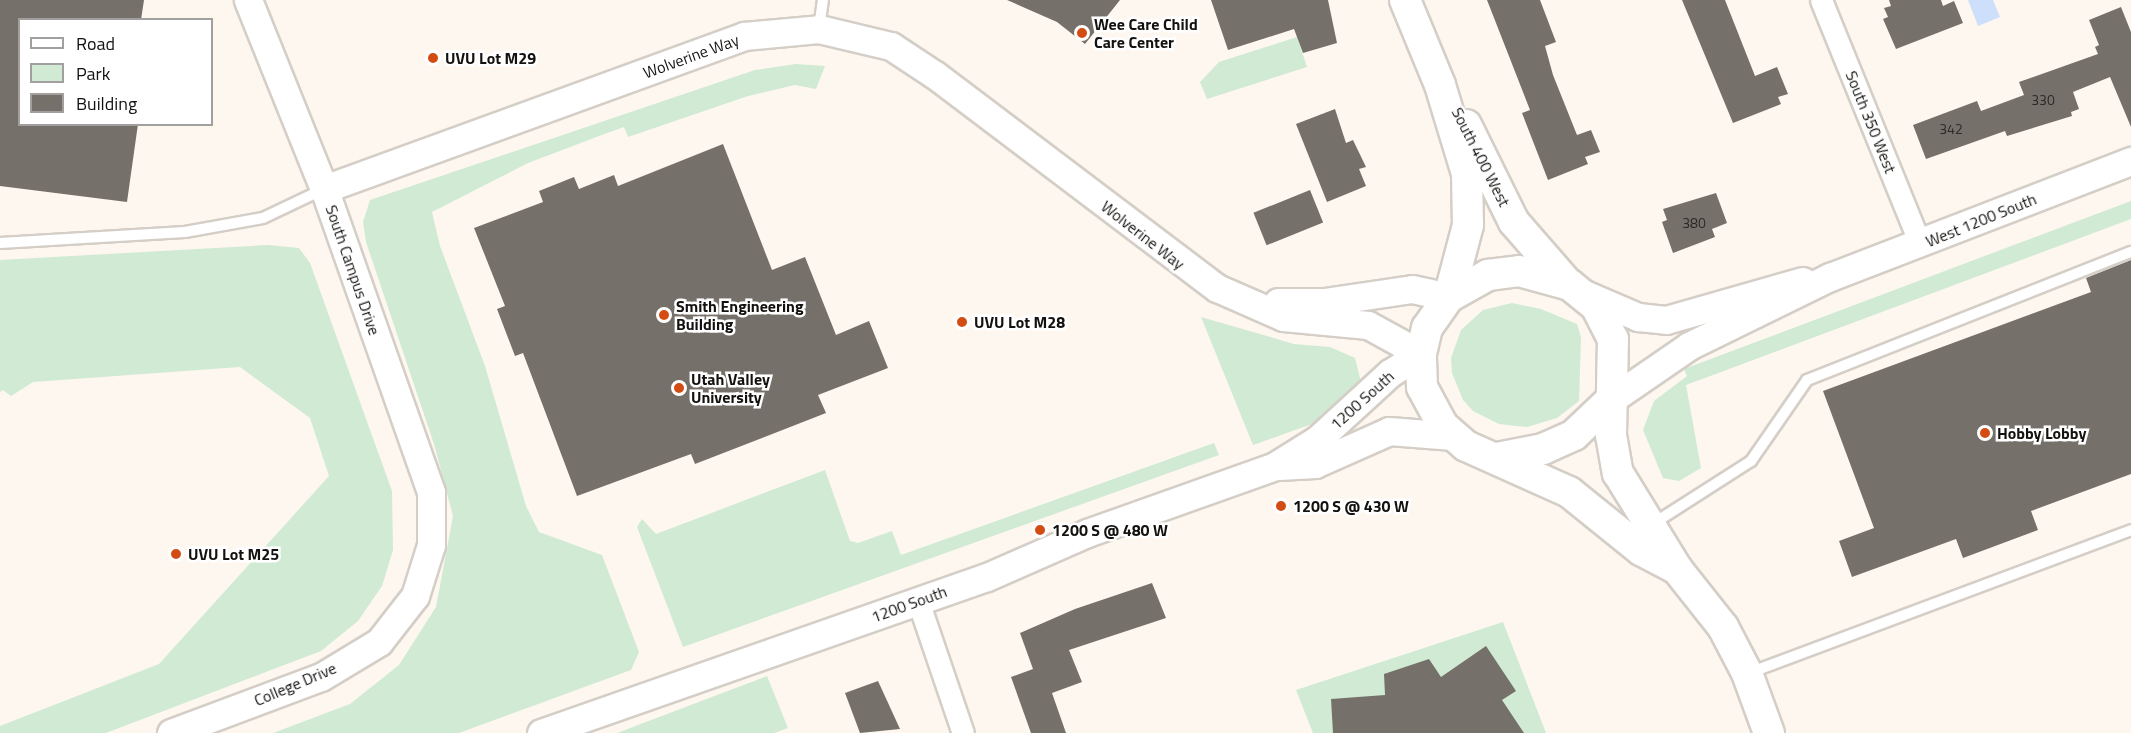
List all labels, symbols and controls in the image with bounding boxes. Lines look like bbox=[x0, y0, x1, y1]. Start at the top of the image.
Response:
place label: Wee Care Child Care Center bbox=[1094, 14, 1198, 52]
legend bbox=[18, 18, 213, 126]
marker: Wee Care Child Care Center bbox=[1075, 26, 1089, 40]
text: Road bbox=[76, 30, 115, 57]
street label: Wolverine Way bbox=[641, 30, 741, 82]
place label: UVU Lot M29 bbox=[445, 48, 536, 68]
marker: UVU Lot M29 bbox=[426, 51, 440, 65]
text: Park bbox=[76, 60, 110, 87]
street label: South 350 West bbox=[1842, 68, 1900, 176]
text: Building bbox=[76, 90, 137, 117]
house number: 330 bbox=[2031, 92, 2055, 108]
street label: South 400 West bbox=[1448, 104, 1514, 210]
house number: 342 bbox=[1939, 121, 1963, 137]
street label: West 1200 South bbox=[1923, 189, 2039, 251]
street label: Wolverine Way bbox=[1098, 197, 1188, 273]
street label: South Campus Drive bbox=[322, 202, 384, 338]
house number: 380 bbox=[1682, 215, 1706, 231]
place label: Smith Engineering Building bbox=[676, 296, 803, 334]
marker: Smith Engineering Building bbox=[657, 308, 671, 322]
place label: UVU Lot M28 bbox=[974, 312, 1065, 332]
marker: UVU Lot M28 bbox=[955, 315, 969, 329]
street label: 1200 South bbox=[1326, 366, 1398, 434]
place label: Utah Valley University bbox=[691, 369, 770, 407]
marker: Utah Valley University bbox=[672, 381, 686, 395]
place label: Hobby Lobby bbox=[1997, 423, 2086, 443]
marker: Hobby Lobby bbox=[1978, 426, 1992, 440]
place label: 1200 S @ 430 W bbox=[1293, 496, 1409, 516]
marker: 1200 S @ 430 W bbox=[1274, 499, 1288, 513]
place label: 1200 S @ 480 W bbox=[1052, 520, 1168, 540]
marker: 1200 S @ 480 W bbox=[1033, 523, 1047, 537]
place label: UVU Lot M25 bbox=[188, 544, 279, 564]
marker: UVU Lot M25 bbox=[169, 547, 183, 561]
street label: 1200 South bbox=[869, 581, 949, 627]
street label: College Drive bbox=[251, 658, 339, 710]

